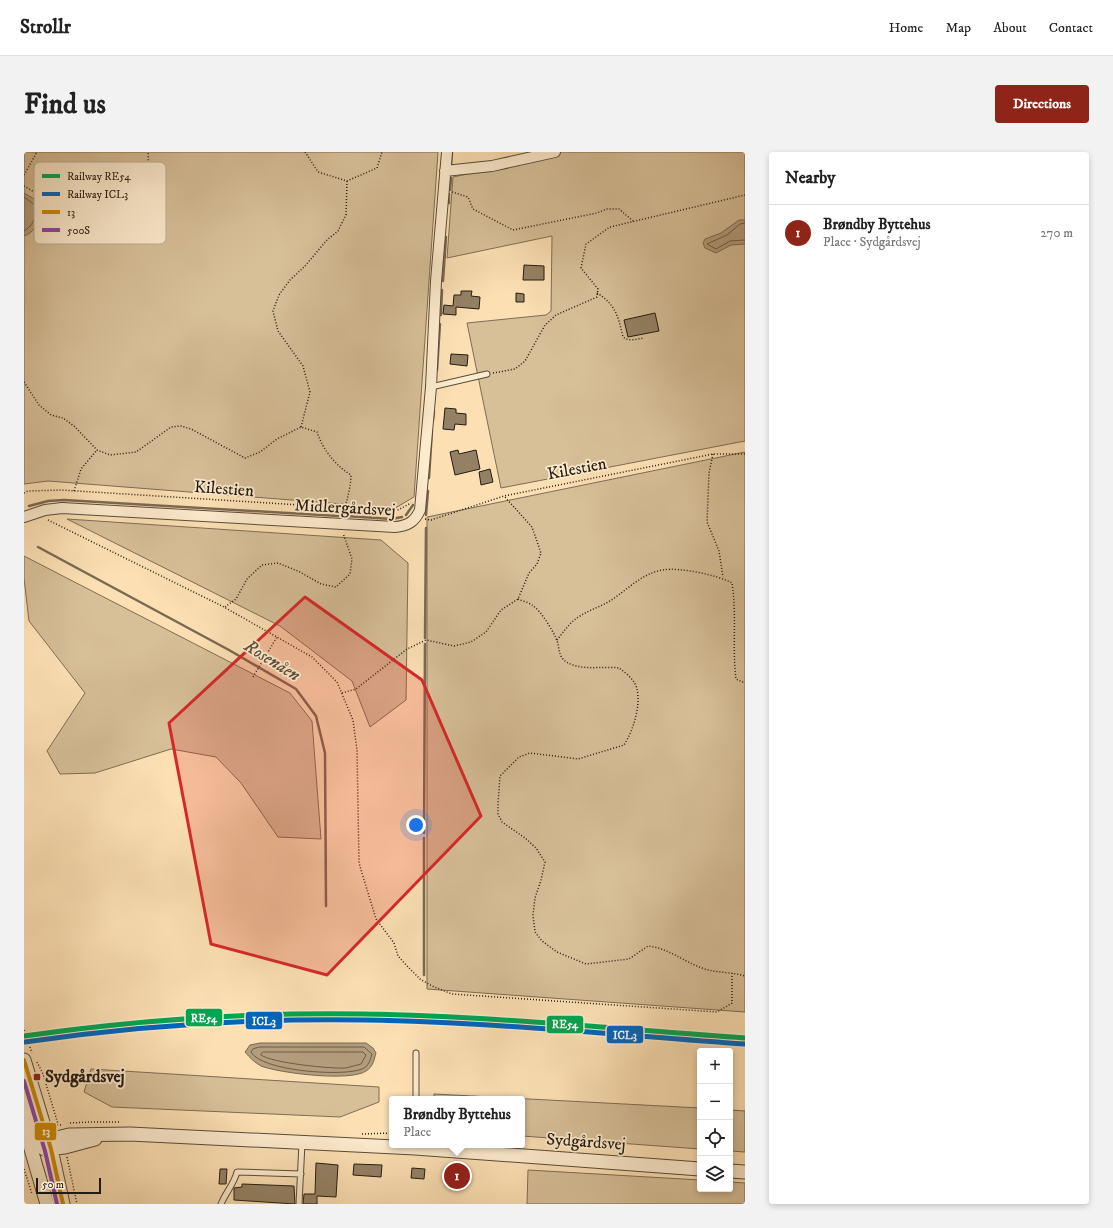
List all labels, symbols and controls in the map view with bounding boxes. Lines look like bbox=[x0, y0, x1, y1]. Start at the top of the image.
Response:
text: Strollr bbox=[20, 16, 71, 39]
text: Home bbox=[889, 19, 923, 37]
text: Map bbox=[945, 19, 971, 37]
text: About bbox=[993, 19, 1027, 37]
text: Contact bbox=[1049, 19, 1093, 37]
button: Directions bbox=[995, 85, 1089, 123]
text: Find us bbox=[24, 87, 106, 122]
legend bbox=[34, 162, 166, 244]
text: Nearby bbox=[785, 167, 835, 189]
text: Railway RE54 bbox=[67, 170, 131, 184]
text: Railway ICL3 bbox=[67, 188, 128, 202]
text: 13 bbox=[67, 206, 75, 220]
text: Brøndby Byttehus bbox=[823, 215, 930, 234]
text: 500S bbox=[67, 224, 90, 238]
text: 1 bbox=[796, 225, 800, 241]
text: 270 m bbox=[1041, 225, 1073, 241]
text: Place · Sydgårdsvej bbox=[823, 234, 921, 250]
street label: Kilestien bbox=[546, 452, 609, 486]
street label: Kilestien bbox=[193, 476, 255, 502]
street label: Midlergårdsvej bbox=[294, 494, 396, 522]
water label: Rosenåen bbox=[239, 635, 304, 687]
your location bbox=[406, 815, 426, 835]
line badge: RE54 bbox=[185, 1008, 223, 1027]
line badge: ICL3 bbox=[245, 1011, 283, 1030]
text: RE54 bbox=[191, 1012, 218, 1026]
text: ICL3 bbox=[252, 1015, 276, 1029]
line badge: RE54 bbox=[546, 1015, 584, 1034]
text: RE54 bbox=[552, 1018, 579, 1032]
line badge: ICL3 bbox=[606, 1025, 644, 1044]
text: ICL3 bbox=[613, 1029, 637, 1043]
map controls bbox=[697, 1048, 733, 1192]
button: + bbox=[697, 1048, 733, 1084]
place label: Sydgårdsvej bbox=[45, 1066, 125, 1088]
marker: Sydgårdsvej bbox=[32, 1072, 42, 1082]
button: − bbox=[697, 1084, 733, 1120]
popup bbox=[389, 1096, 525, 1148]
text: Brøndby Byttehus bbox=[403, 1105, 511, 1124]
button: locate bbox=[697, 1120, 733, 1156]
line badge: 13 bbox=[34, 1122, 57, 1141]
text: Place bbox=[403, 1124, 431, 1140]
text: 13 bbox=[42, 1125, 50, 1139]
street label: Sydgårdsvej bbox=[545, 1128, 627, 1156]
button: layers bbox=[697, 1156, 733, 1192]
pin: 1 bbox=[444, 1161, 470, 1191]
scale bar bbox=[36, 1176, 101, 1195]
text: 50 m bbox=[42, 1178, 64, 1192]

